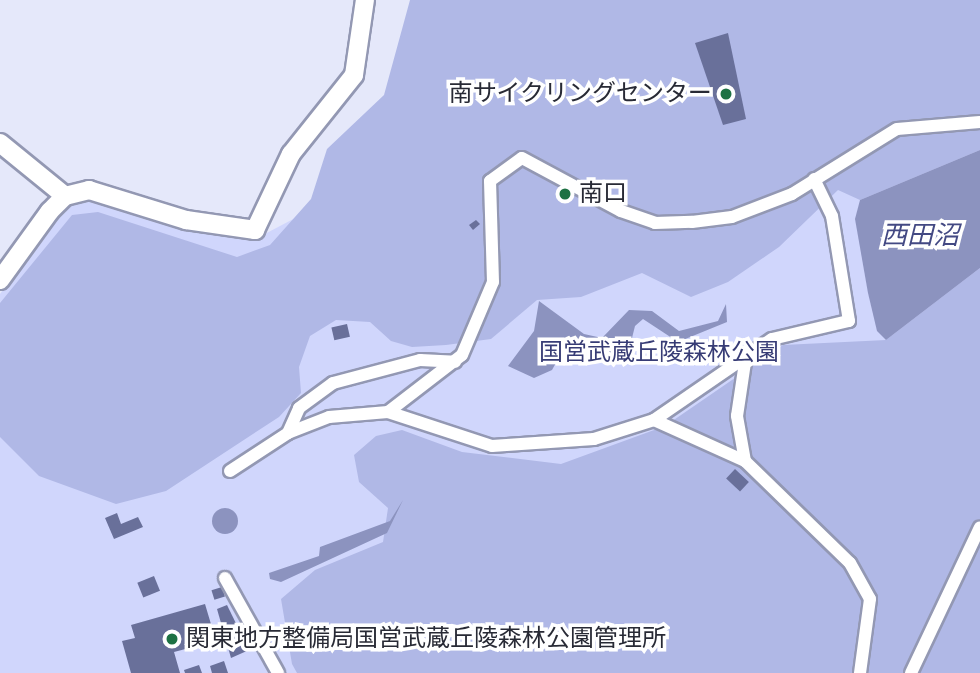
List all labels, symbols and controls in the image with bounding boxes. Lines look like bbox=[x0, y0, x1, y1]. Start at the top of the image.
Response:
place label: 南サイクリングセンター bbox=[448, 80, 712, 108]
marker: 南サイクリングセンター bbox=[718, 86, 734, 102]
place label: 南口 bbox=[579, 180, 627, 208]
marker: 南口 bbox=[557, 186, 573, 202]
water label: 西田沼 bbox=[881, 221, 959, 253]
park label: 国営武蔵丘陵森林公園 bbox=[539, 339, 779, 367]
place label: 関東地方整備局国営武蔵丘陵森林公園管理所 bbox=[186, 625, 666, 653]
marker: 関東地方整備局国営武蔵丘陵森林公園管理所 bbox=[164, 631, 180, 647]

